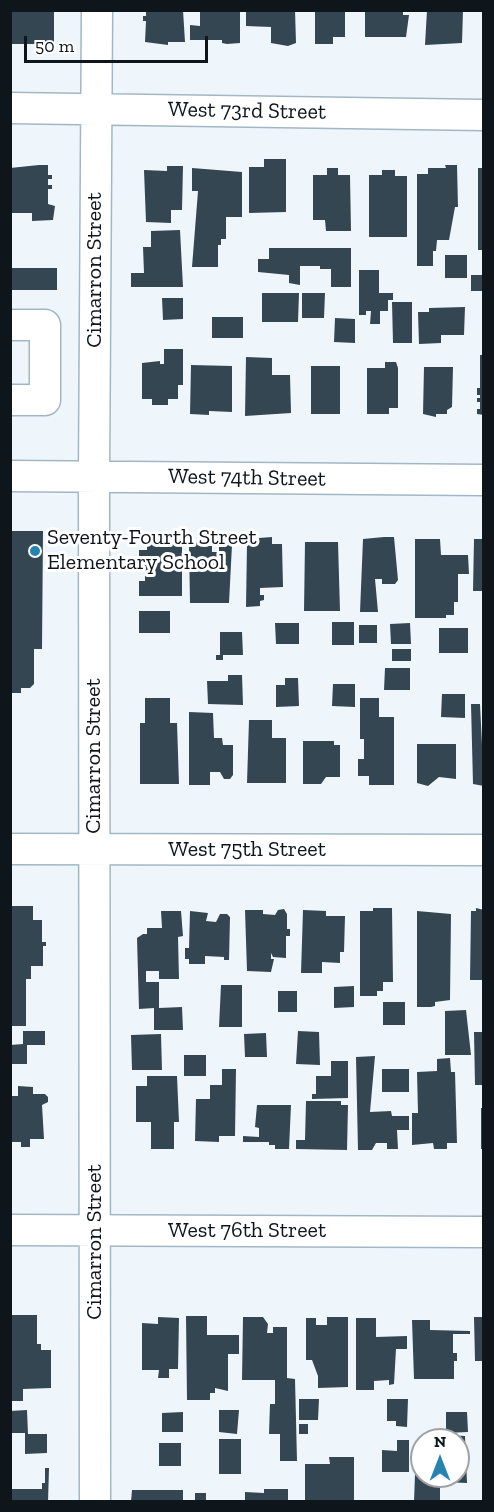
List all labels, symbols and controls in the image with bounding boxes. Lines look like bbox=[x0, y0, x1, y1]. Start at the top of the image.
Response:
scale bar bbox=[27, 24, 212, 62]
text: 50 m bbox=[35, 35, 74, 57]
street label: West 73rd Street bbox=[168, 96, 326, 126]
street label: Cimarron Street bbox=[82, 192, 108, 348]
street label: West 74th Street bbox=[168, 463, 326, 493]
place label: Seventy-Fourth Street Elementary School bbox=[47, 525, 257, 576]
marker: Seventy-Fourth Street Elementary School bbox=[28, 544, 42, 558]
street label: Cimarron Street bbox=[81, 678, 107, 834]
street label: West 75th Street bbox=[168, 837, 326, 863]
street label: Cimarron Street bbox=[82, 1164, 108, 1320]
street label: West 76th Street bbox=[168, 1218, 326, 1244]
north arrow bbox=[410, 1428, 470, 1488]
text: N bbox=[434, 1432, 446, 1451]

